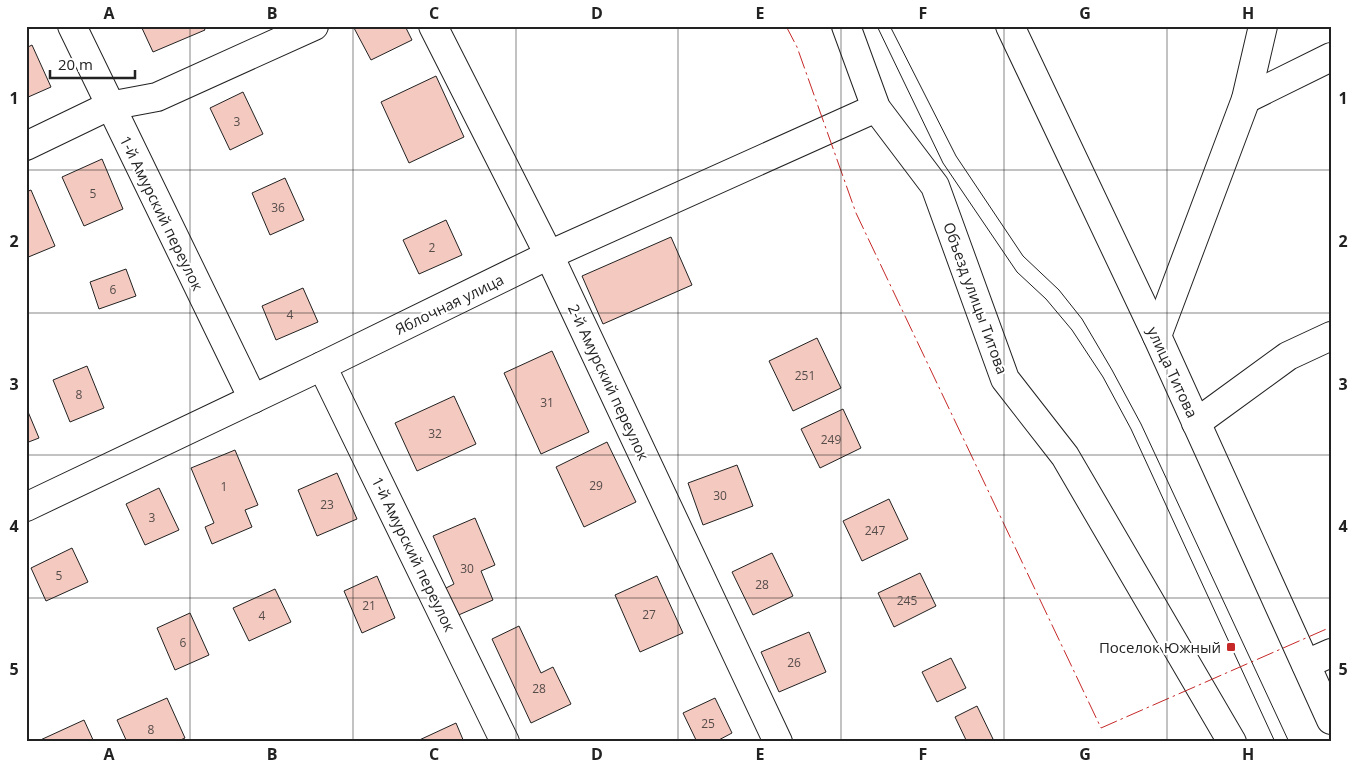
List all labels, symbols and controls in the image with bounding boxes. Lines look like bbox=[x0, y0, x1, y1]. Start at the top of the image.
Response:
text: A bbox=[103, 2, 115, 24]
text: B bbox=[267, 2, 277, 24]
text: C bbox=[429, 2, 439, 24]
text: D bbox=[591, 2, 603, 24]
text: E bbox=[756, 2, 765, 24]
text: F bbox=[919, 2, 927, 24]
text: G bbox=[1079, 2, 1091, 24]
text: H bbox=[1242, 2, 1254, 24]
scale bar bbox=[50, 48, 135, 80]
text: 20 m bbox=[58, 54, 93, 74]
text: 1 bbox=[9, 87, 19, 109]
text: 1 bbox=[1338, 87, 1348, 109]
house number: 3 bbox=[234, 113, 241, 130]
street label: 1-й Амурский переулок bbox=[116, 132, 208, 294]
house number: 5 bbox=[90, 185, 97, 202]
house number: 36 bbox=[271, 199, 285, 216]
street label: Объезд улицы Титова bbox=[939, 219, 1013, 377]
text: 2 bbox=[9, 230, 19, 252]
text: 2 bbox=[1338, 230, 1348, 252]
house number: 2 bbox=[429, 239, 436, 256]
street label: Яблочная улица bbox=[391, 269, 507, 339]
house number: 6 bbox=[110, 281, 117, 298]
street label: 2-й Амурский переулок bbox=[564, 301, 654, 464]
house number: 4 bbox=[287, 306, 294, 323]
street label: улица Титова bbox=[1143, 323, 1203, 421]
house number: 251 bbox=[795, 367, 815, 384]
text: 3 bbox=[9, 373, 19, 395]
text: 3 bbox=[1338, 373, 1348, 395]
house number: 8 bbox=[76, 386, 83, 403]
house number: 31 bbox=[540, 394, 554, 411]
house number: 32 bbox=[428, 425, 442, 442]
house number: 249 bbox=[821, 431, 841, 448]
street label: 1-й Амурский переулок bbox=[368, 473, 460, 635]
house number: 29 bbox=[589, 477, 603, 494]
house number: 1 bbox=[221, 478, 227, 495]
house number: 30 bbox=[713, 487, 727, 504]
house number: 23 bbox=[320, 496, 334, 513]
house number: 3 bbox=[149, 509, 156, 526]
text: 4 bbox=[9, 515, 19, 537]
text: 4 bbox=[1338, 515, 1348, 537]
house number: 247 bbox=[865, 522, 885, 539]
house number: 30 bbox=[460, 560, 474, 577]
house number: 5 bbox=[56, 567, 63, 584]
house number: 28 bbox=[755, 576, 769, 593]
house number: 245 bbox=[897, 592, 917, 609]
house number: 21 bbox=[362, 597, 376, 614]
house number: 27 bbox=[642, 606, 656, 623]
house number: 4 bbox=[259, 607, 266, 624]
house number: 6 bbox=[180, 634, 187, 651]
place label: Поселок Южный bbox=[1099, 637, 1221, 657]
marker: Поселок Южный bbox=[1225, 641, 1237, 653]
house number: 26 bbox=[787, 654, 801, 671]
text: 5 bbox=[9, 658, 19, 680]
text: 5 bbox=[1338, 658, 1348, 680]
house number: 28 bbox=[532, 680, 546, 697]
house number: 25 bbox=[701, 715, 715, 732]
house number: 8 bbox=[148, 721, 155, 738]
text: A bbox=[103, 743, 115, 765]
text: B bbox=[267, 743, 277, 765]
text: C bbox=[429, 743, 439, 765]
text: D bbox=[591, 743, 603, 765]
text: E bbox=[756, 743, 765, 765]
text: F bbox=[919, 743, 927, 765]
text: G bbox=[1079, 743, 1091, 765]
text: H bbox=[1242, 743, 1254, 765]

